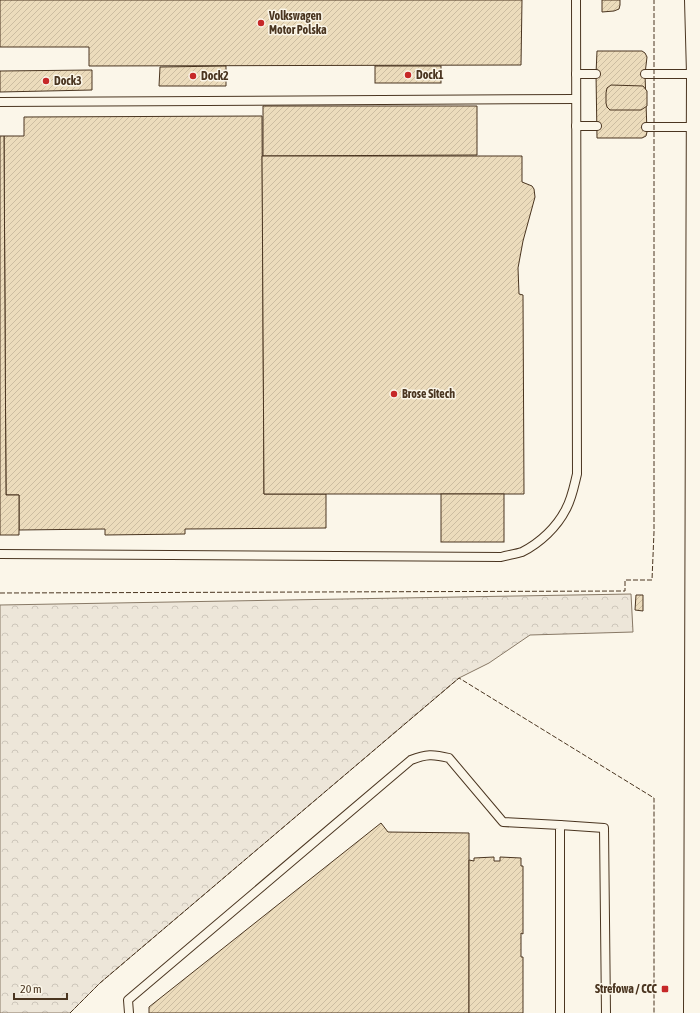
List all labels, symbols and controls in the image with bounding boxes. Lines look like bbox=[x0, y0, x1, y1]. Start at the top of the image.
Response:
place label: Volkswagen Motor Polska bbox=[268, 9, 327, 37]
marker: Volkswagen Motor Polska bbox=[256, 18, 266, 28]
place label: Dock1 bbox=[416, 68, 444, 82]
place label: Dock2 bbox=[201, 69, 229, 83]
marker: Dock1 bbox=[403, 70, 413, 80]
marker: Dock2 bbox=[188, 71, 198, 81]
place label: Dock3 bbox=[54, 74, 82, 88]
marker: Dock3 bbox=[41, 76, 51, 86]
place label: Brose Sitech bbox=[402, 387, 455, 401]
marker: Brose Sitech bbox=[389, 389, 399, 399]
scale bar bbox=[14, 975, 67, 1001]
text: 20 m bbox=[20, 982, 42, 996]
place label: Strefowa / CCC bbox=[595, 982, 658, 996]
marker: Strefowa / CCC bbox=[660, 984, 670, 994]

